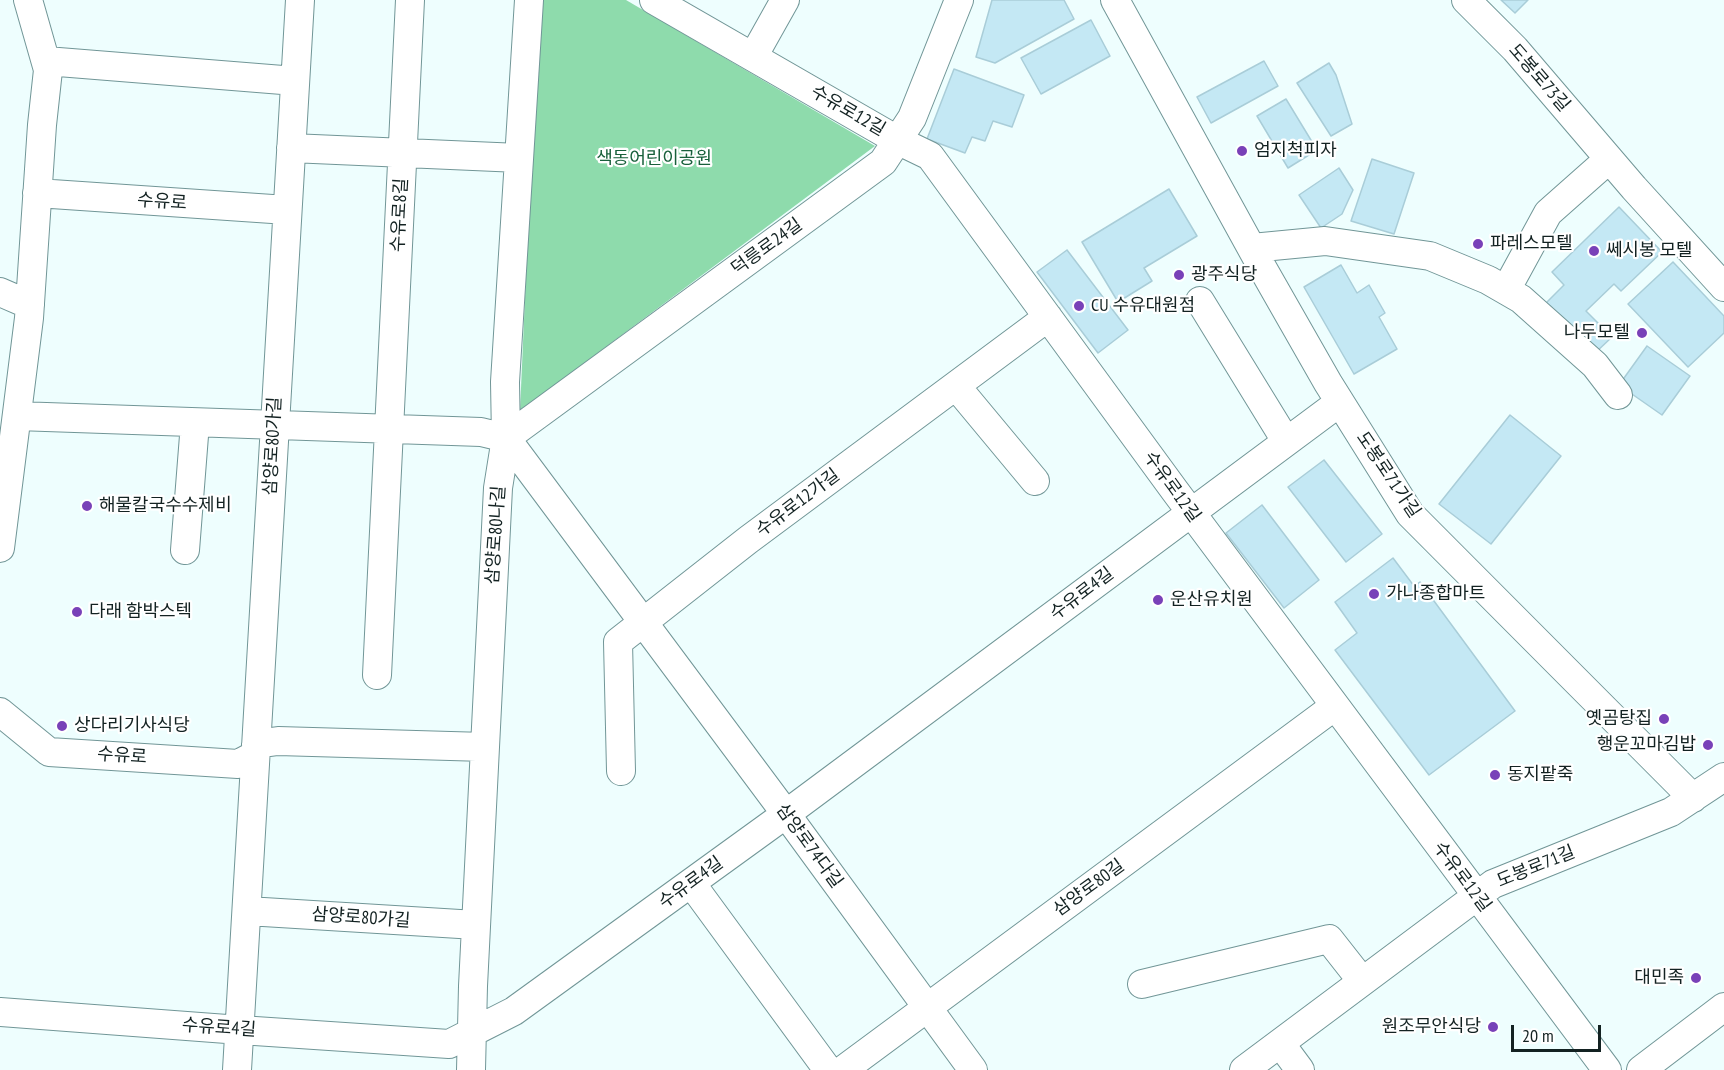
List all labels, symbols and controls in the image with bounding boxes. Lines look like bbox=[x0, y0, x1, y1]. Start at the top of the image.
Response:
street label: 도봉로73길 bbox=[1504, 40, 1574, 116]
street label: 수유로12길 bbox=[807, 81, 889, 141]
place label: 엄지척피자 bbox=[1254, 140, 1337, 162]
marker: 엄지척피자 bbox=[1235, 144, 1249, 158]
park label: 색동어린이공원 bbox=[596, 148, 712, 170]
street label: 수유로8길 bbox=[387, 177, 413, 253]
street label: 수유로 bbox=[136, 189, 188, 215]
street label: 덕릉로24길 bbox=[727, 214, 807, 280]
place label: 파레스모텔 bbox=[1490, 233, 1573, 255]
marker: 파레스모텔 bbox=[1471, 237, 1485, 251]
place label: 쎄시봉 모텔 bbox=[1606, 240, 1693, 262]
marker: 쎄시봉 모텔 bbox=[1587, 244, 1601, 258]
place label: 광주식당 bbox=[1191, 264, 1257, 286]
marker: 광주식당 bbox=[1172, 268, 1186, 282]
place label: CU 수유대원점 bbox=[1091, 295, 1195, 317]
marker: CU 수유대원점 bbox=[1072, 299, 1086, 313]
place label: 나두모텔 bbox=[1564, 322, 1630, 344]
marker: 나두모텔 bbox=[1635, 326, 1649, 340]
street label: 삼양로80가길 bbox=[260, 396, 286, 496]
street label: 도봉로71가길 bbox=[1351, 428, 1425, 522]
street label: 수유로12길 bbox=[1139, 447, 1205, 527]
street label: 수유로12가길 bbox=[752, 465, 844, 541]
street label: 삼양로80나길 bbox=[482, 485, 510, 585]
place label: 해물칼국수수제비 bbox=[99, 495, 231, 517]
marker: 해물칼국수수제비 bbox=[80, 499, 94, 513]
street label: 수유로4길 bbox=[1046, 563, 1118, 625]
place label: 가나종합마트 bbox=[1386, 583, 1485, 605]
marker: 가나종합마트 bbox=[1367, 587, 1381, 601]
place label: 운산유치원 bbox=[1170, 589, 1253, 611]
marker: 운산유치원 bbox=[1151, 593, 1165, 607]
place label: 다래 함박스텍 bbox=[89, 601, 192, 623]
marker: 다래 함박스텍 bbox=[70, 605, 84, 619]
place label: 옛곰탕집 bbox=[1586, 708, 1652, 730]
marker: 옛곰탕집 bbox=[1657, 712, 1671, 726]
place label: 상다리기사식당 bbox=[74, 715, 190, 737]
marker: 상다리기사식당 bbox=[55, 719, 69, 733]
place label: 행운꼬마김밥 bbox=[1597, 734, 1696, 756]
marker: 행운꼬마김밥 bbox=[1701, 738, 1715, 752]
street label: 수유로 bbox=[96, 743, 148, 769]
place label: 동지팥죽 bbox=[1507, 764, 1573, 786]
marker: 동지팥죽 bbox=[1488, 768, 1502, 782]
street label: 삼양로74다길 bbox=[771, 800, 847, 892]
street label: 수유로12길 bbox=[1429, 838, 1495, 916]
street label: 도봉로71길 bbox=[1494, 842, 1578, 892]
street label: 수유로4길 bbox=[655, 852, 727, 914]
street label: 삼양로80길 bbox=[1049, 855, 1129, 921]
street label: 삼양로80가길 bbox=[311, 904, 411, 932]
place label: 대민족 bbox=[1634, 967, 1684, 989]
marker: 대민족 bbox=[1689, 971, 1703, 985]
scale bar bbox=[1514, 1013, 1604, 1051]
street label: 수유로4길 bbox=[181, 1015, 257, 1041]
place label: 원조무안식당 bbox=[1382, 1016, 1481, 1038]
marker: 원조무안식당 bbox=[1486, 1020, 1500, 1034]
text: 20 m bbox=[1522, 1024, 1554, 1047]

